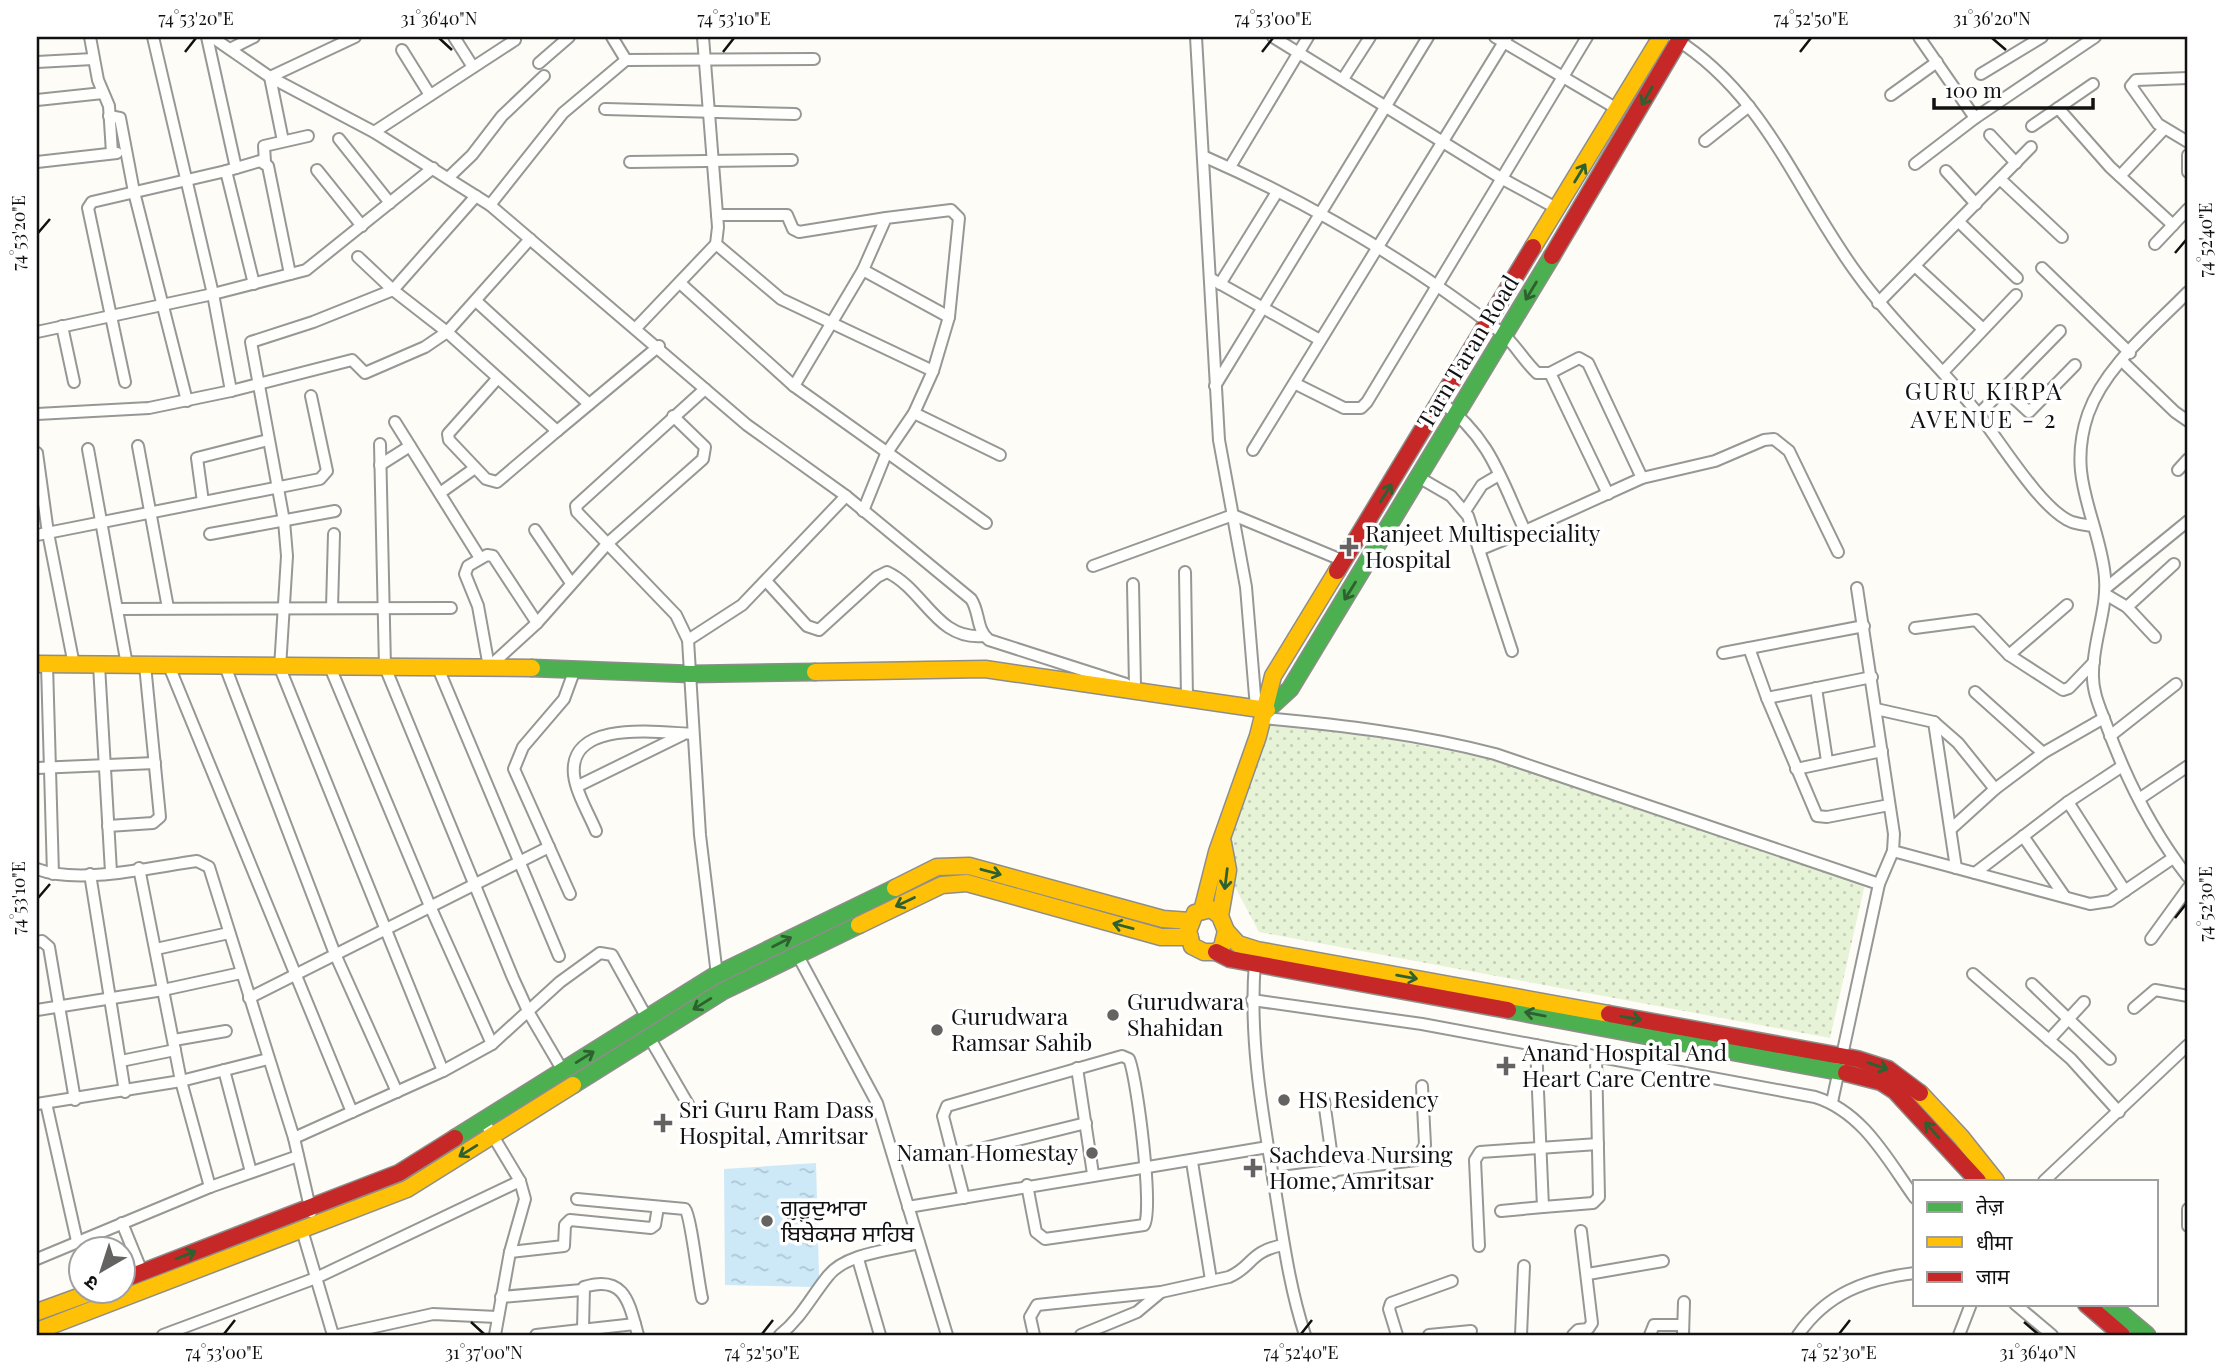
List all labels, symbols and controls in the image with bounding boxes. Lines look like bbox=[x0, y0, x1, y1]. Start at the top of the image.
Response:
text: 74°53'20"E bbox=[158, 6, 234, 30]
text: 31°36'40"N bbox=[401, 6, 478, 30]
text: 74°53'10"E bbox=[697, 6, 771, 30]
text: 74°53'00"E bbox=[1234, 6, 1312, 30]
text: 74°52'50"E bbox=[1774, 6, 1848, 30]
text: 31°36'20"N bbox=[1953, 6, 2031, 30]
scale bar bbox=[1934, 66, 2094, 110]
text: 100 m bbox=[1945, 75, 2002, 103]
one-way arrow bbox=[1640, 85, 1654, 105]
one-way arrow bbox=[1574, 163, 1588, 183]
text: 74°53'20"E bbox=[6, 195, 30, 271]
text: 74°52'40"E bbox=[2193, 203, 2217, 277]
street label: Tarn Taran Road bbox=[1409, 269, 1525, 434]
one-way arrow bbox=[1523, 281, 1537, 301]
district label: GURU KIRPA AVENUE - 2 bbox=[1905, 374, 2063, 434]
one-way arrow bbox=[1379, 483, 1393, 503]
place label: Ranjeet Multispeciality Hospital bbox=[1365, 517, 1601, 574]
marker: Ranjeet Multispeciality Hospital bbox=[1339, 537, 1359, 557]
one-way arrow bbox=[1343, 581, 1357, 601]
text: 74°53'10"E bbox=[6, 861, 30, 935]
one-way arrow bbox=[980, 866, 1002, 879]
text: 74°52'30"E bbox=[2193, 866, 2217, 942]
one-way arrow bbox=[1219, 867, 1232, 890]
one-way arrow bbox=[895, 896, 916, 910]
one-way arrow bbox=[1112, 919, 1135, 932]
one-way arrow bbox=[771, 934, 792, 948]
one-way arrow bbox=[1395, 971, 1418, 984]
place label: Gurudwara Shahidan bbox=[1127, 985, 1245, 1042]
one-way arrow bbox=[693, 997, 712, 1012]
place label: Gurudwara Ramsar Sahib bbox=[951, 1000, 1092, 1057]
marker: Gurudwara Shahidan bbox=[1105, 1007, 1121, 1023]
one-way arrow bbox=[1524, 1007, 1547, 1021]
one-way arrow bbox=[1619, 1012, 1642, 1025]
marker: Gurudwara Ramsar Sahib bbox=[929, 1022, 945, 1038]
place label: Anand Hospital And Heart Care Centre bbox=[1521, 1036, 1727, 1093]
one-way arrow bbox=[575, 1049, 595, 1063]
marker: Anand Hospital And Heart Care Centre bbox=[1496, 1056, 1516, 1076]
one-way arrow bbox=[1867, 1061, 1889, 1073]
place label: HS Residency bbox=[1298, 1083, 1439, 1114]
marker: HS Residency bbox=[1276, 1092, 1292, 1108]
place label: Sri Guru Ram Dass Hospital, Amritsar bbox=[679, 1093, 874, 1150]
marker: Sri Guru Ram Dass Hospital, Amritsar bbox=[653, 1113, 673, 1133]
one-way arrow bbox=[1924, 1122, 1940, 1140]
place label: Naman Homestay bbox=[896, 1136, 1078, 1167]
place label: Sachdeva Nursing Home, Amritsar bbox=[1269, 1138, 1453, 1195]
one-way arrow bbox=[458, 1145, 478, 1159]
marker: Naman Homestay bbox=[1084, 1145, 1100, 1161]
marker: Sachdeva Nursing Home, Amritsar bbox=[1243, 1158, 1263, 1178]
legend bbox=[1913, 1180, 2158, 1306]
place label: ਗੁਰੂਦੁਆਰਾ ਬਿਬੇਕਸਰ ਸਾਹਿਬ bbox=[780, 1191, 915, 1248]
text: तेज़ bbox=[1976, 1191, 2004, 1219]
marker: ਗੁਰੂਦੁਆਰਾ ਬਿਬੇਕਸਰ ਸਾਹਿਬ bbox=[759, 1213, 775, 1229]
text: धीमा bbox=[1976, 1227, 2013, 1255]
north arrow bbox=[66, 1236, 136, 1306]
one-way arrow bbox=[175, 1248, 197, 1261]
text: जाम bbox=[1976, 1261, 2010, 1289]
text: उ bbox=[77, 1270, 103, 1298]
text: 74°53'00"E bbox=[185, 1340, 263, 1364]
text: 31°37'00"N bbox=[445, 1340, 523, 1364]
text: 74°52'50"E bbox=[725, 1340, 799, 1364]
text: 74°52'40"E bbox=[1264, 1340, 1338, 1364]
text: 74°52'30"E bbox=[1801, 1340, 1877, 1364]
text: 31°36'40"N bbox=[2000, 1340, 2077, 1364]

